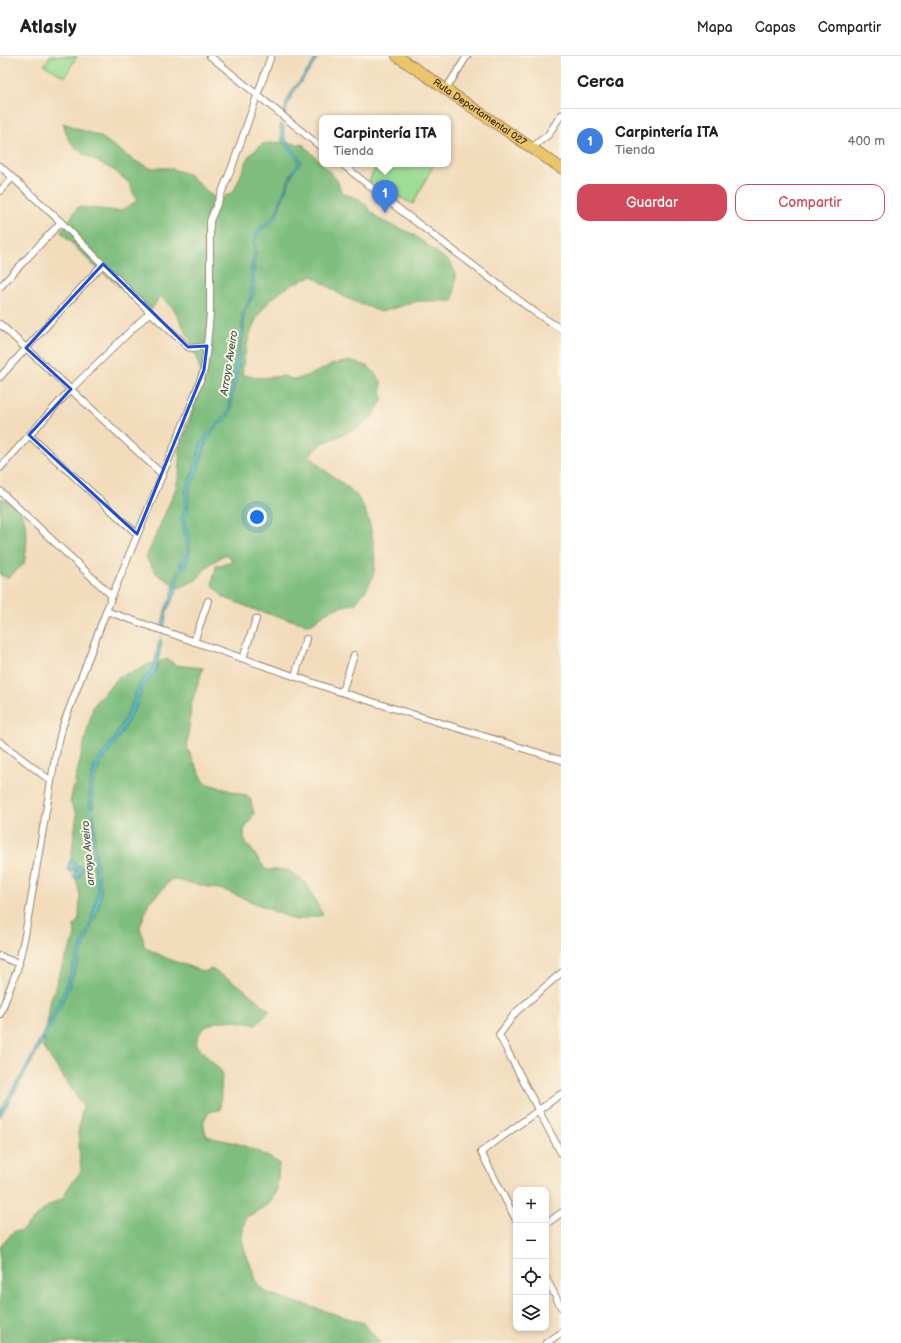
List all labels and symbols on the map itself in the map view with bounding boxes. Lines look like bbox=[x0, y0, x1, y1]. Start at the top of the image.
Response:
street label: Ruta Departamental 027 bbox=[431, 76, 529, 149]
pin: 1 bbox=[372, 180, 398, 213]
water label: Arroyo Aveiro bbox=[217, 329, 241, 397]
your location bbox=[247, 507, 267, 527]
water label: arroyo Aveiro bbox=[79, 819, 97, 886]

